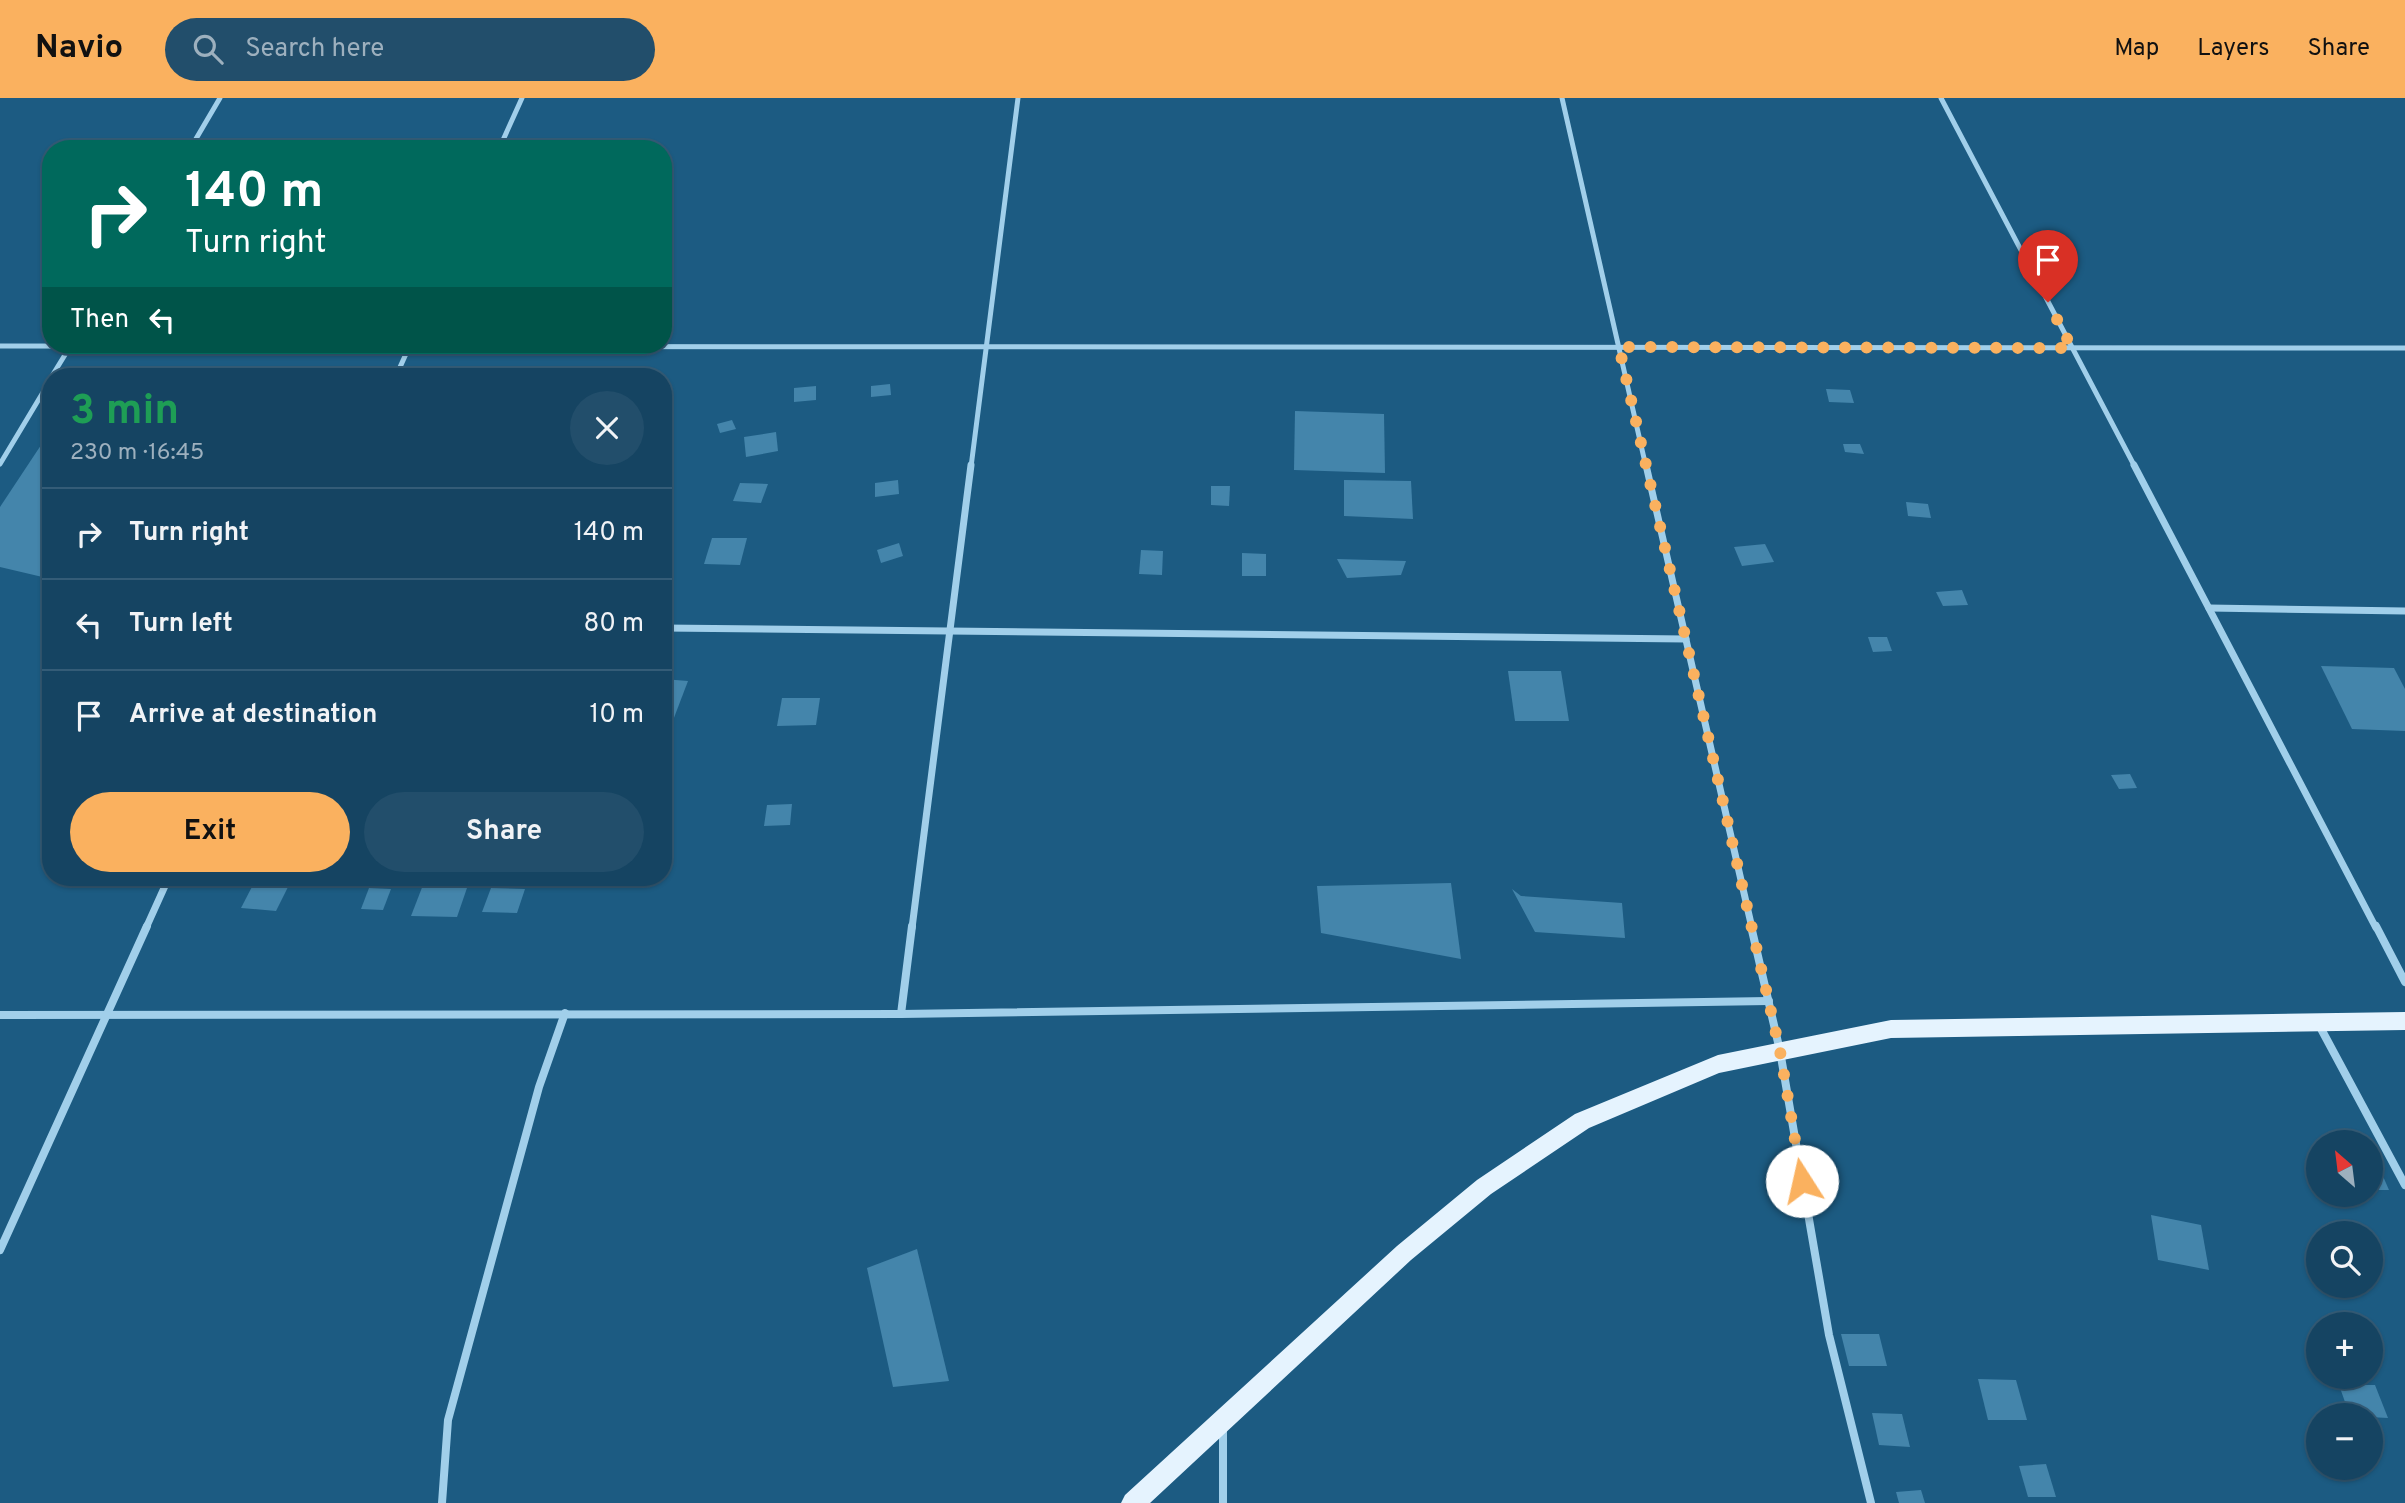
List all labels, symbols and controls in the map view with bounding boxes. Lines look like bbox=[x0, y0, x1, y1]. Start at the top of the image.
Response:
search box bbox=[165, 18, 655, 81]
text: Navio bbox=[35, 28, 123, 70]
icon: search bbox=[189, 30, 227, 68]
text: Search here bbox=[245, 33, 384, 66]
text: Map bbox=[2114, 34, 2159, 64]
text: Layers bbox=[2197, 34, 2269, 64]
text: Share bbox=[2307, 34, 2370, 64]
text: 140 m bbox=[185, 163, 324, 225]
icon: right bbox=[70, 168, 161, 259]
text: Turn right bbox=[185, 224, 327, 264]
pin bbox=[2018, 230, 2078, 302]
icon: arrive bbox=[2029, 241, 2067, 279]
icon: left bbox=[143, 301, 181, 339]
text: Then bbox=[70, 304, 129, 337]
text: 3 min bbox=[70, 386, 179, 439]
button: close bbox=[570, 391, 644, 465]
text: 230 m · 16:45 bbox=[70, 439, 204, 468]
icon: right bbox=[70, 515, 108, 553]
text: Turn right bbox=[129, 517, 249, 550]
text: 140 m bbox=[574, 517, 644, 550]
icon: left bbox=[70, 606, 108, 644]
text: Turn left bbox=[129, 608, 233, 641]
text: 80 m bbox=[584, 608, 644, 641]
icon: arrive bbox=[70, 697, 108, 735]
text: Arrive at destination bbox=[129, 699, 377, 732]
text: 10 m bbox=[589, 699, 644, 732]
button: Exit bbox=[70, 792, 350, 872]
button: Share bbox=[364, 792, 644, 872]
north arrow bbox=[2306, 1130, 2384, 1208]
map controls bbox=[2306, 1130, 2383, 1480]
position arrow bbox=[1765, 1144, 1839, 1218]
button: search bbox=[2306, 1221, 2383, 1298]
button: + bbox=[2306, 1312, 2383, 1389]
button: − bbox=[2306, 1403, 2383, 1480]

